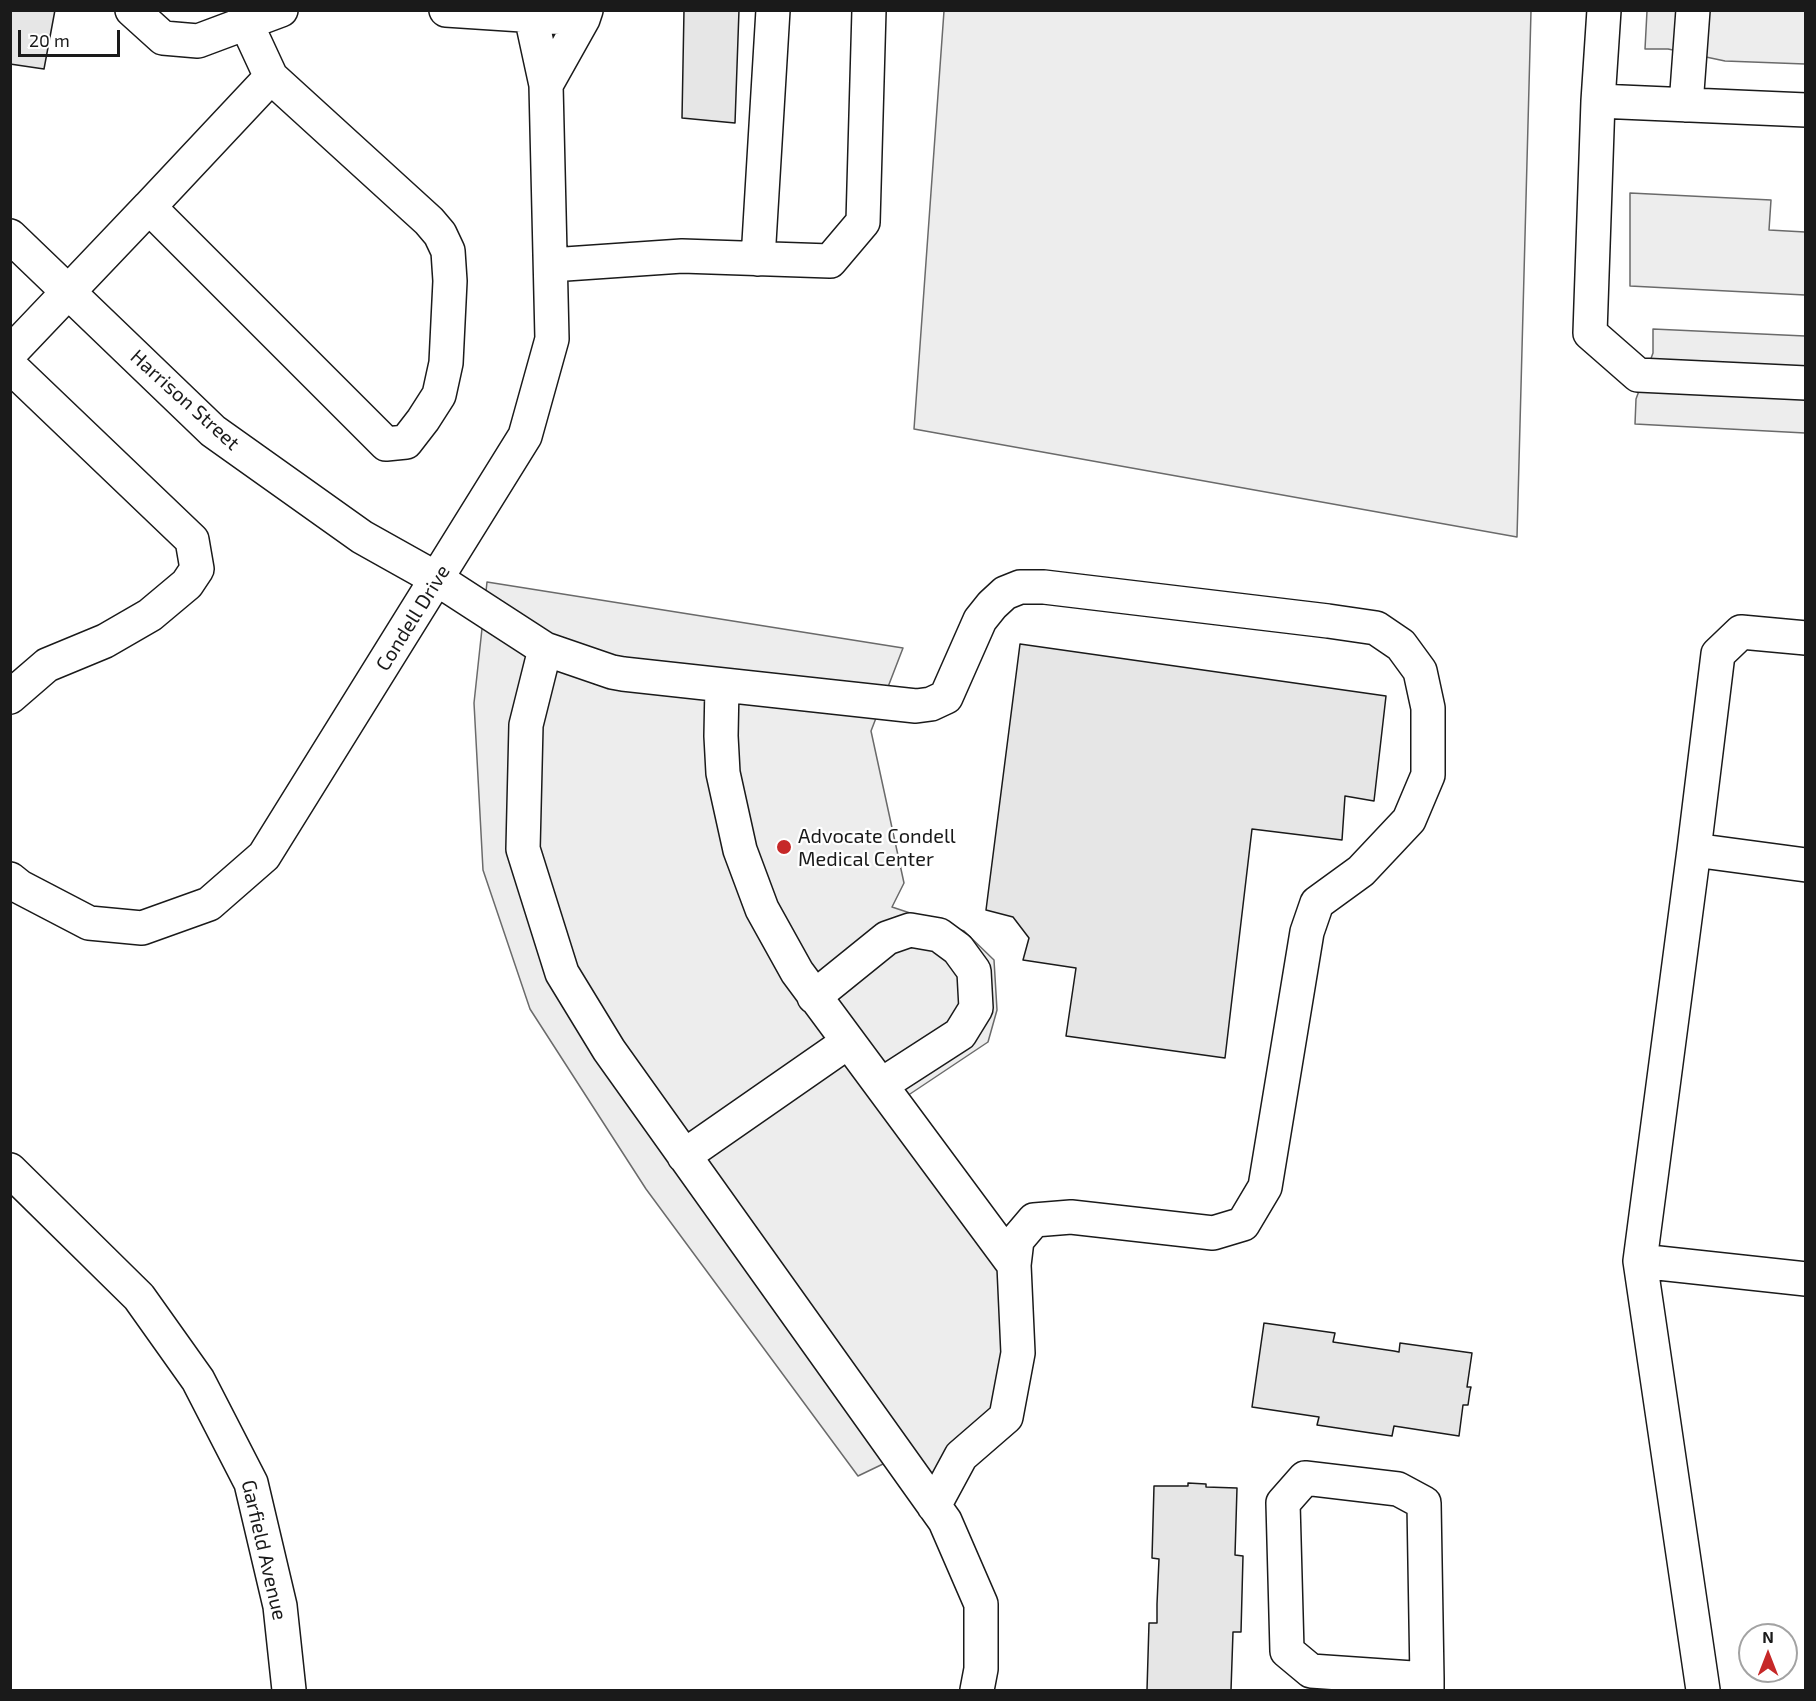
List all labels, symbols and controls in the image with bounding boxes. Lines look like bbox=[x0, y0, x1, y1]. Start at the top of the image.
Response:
scale bar bbox=[21, 18, 123, 56]
text: 20 m bbox=[29, 29, 70, 51]
street label: Harrison Street bbox=[126, 345, 244, 455]
street label: Condell Drive bbox=[371, 561, 455, 675]
place label: Advocate Condell Medical Center bbox=[798, 824, 956, 871]
marker: Advocate Condell Medical Center bbox=[775, 838, 793, 856]
street label: Garfield Avenue bbox=[236, 1477, 292, 1623]
north arrow bbox=[1738, 1623, 1798, 1683]
text: N bbox=[1762, 1627, 1774, 1646]

